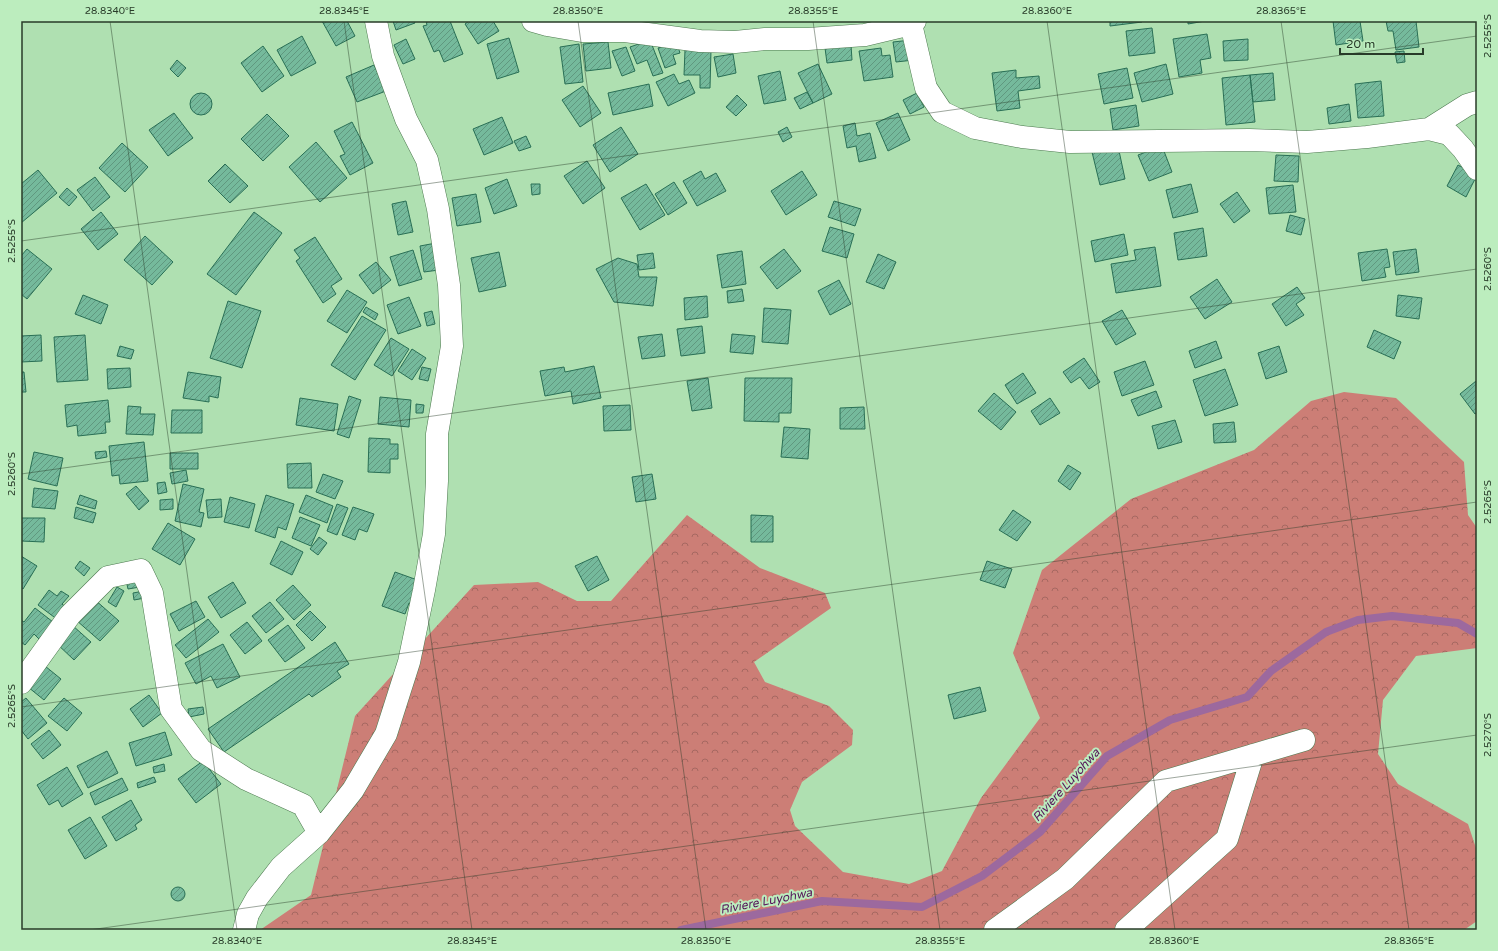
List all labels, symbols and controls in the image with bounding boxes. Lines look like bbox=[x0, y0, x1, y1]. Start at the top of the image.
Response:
text: 28.8340°E bbox=[85, 5, 135, 17]
text: 28.8345°E bbox=[319, 5, 369, 17]
text: 28.8350°E bbox=[553, 5, 603, 17]
text: 28.8355°E bbox=[788, 5, 838, 17]
text: 28.8360°E bbox=[1022, 5, 1072, 17]
text: 28.8365°E bbox=[1256, 5, 1306, 17]
text: 2.5255°S bbox=[1482, 14, 1494, 58]
scale bar bbox=[1340, 30, 1423, 56]
text: 20 m bbox=[1346, 37, 1375, 51]
text: 2.5255°S bbox=[6, 219, 18, 263]
text: 2.5260°S bbox=[1482, 247, 1494, 291]
text: 2.5260°S bbox=[6, 452, 18, 496]
text: 2.5265°S bbox=[1482, 480, 1494, 524]
text: 2.5265°S bbox=[6, 684, 18, 728]
text: 2.5270°S bbox=[1482, 713, 1494, 757]
water label: Riviere Luyohwa bbox=[1030, 745, 1103, 824]
water label: Riviere Luyohwa bbox=[719, 885, 813, 917]
text: 28.8340°E bbox=[212, 935, 262, 947]
text: 28.8345°E bbox=[447, 935, 497, 947]
text: 28.8350°E bbox=[681, 935, 731, 947]
text: 28.8355°E bbox=[915, 935, 965, 947]
text: 28.8360°E bbox=[1149, 935, 1199, 947]
text: 28.8365°E bbox=[1384, 935, 1434, 947]

